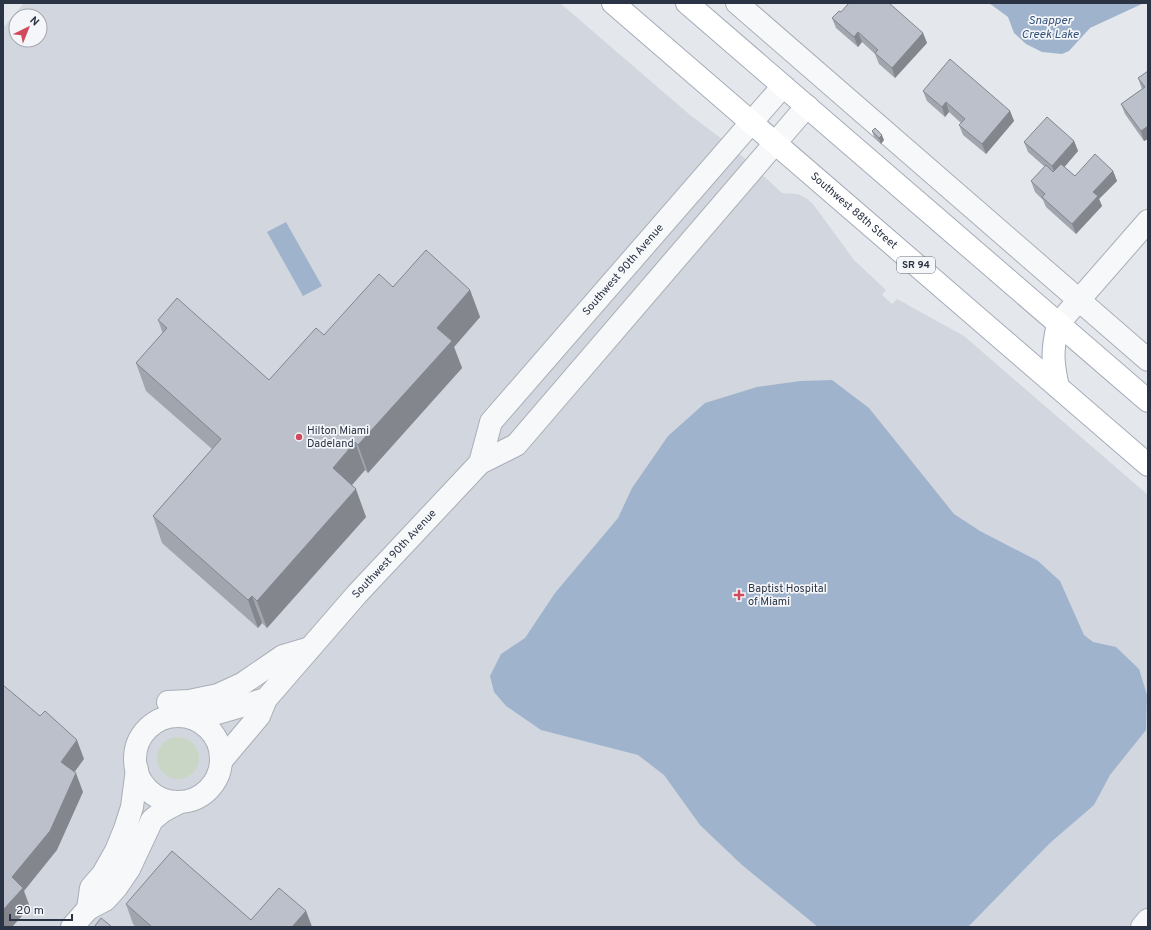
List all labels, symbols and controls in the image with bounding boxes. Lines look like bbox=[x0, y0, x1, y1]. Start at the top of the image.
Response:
north arrow bbox=[8, 8, 48, 48]
water label: Snapper Creek Lake bbox=[1021, 13, 1080, 43]
text: N bbox=[26, 14, 42, 29]
street label: Southwest 88th Street bbox=[807, 169, 900, 252]
street label: Southwest 90th Avenue bbox=[580, 221, 667, 319]
road number: SR 94 bbox=[897, 257, 935, 273]
place label: Hilton Miami Dadeland bbox=[307, 424, 369, 451]
marker: Hilton Miami Dadeland bbox=[294, 432, 304, 442]
street label: Southwest 90th Avenue bbox=[349, 507, 440, 601]
place label: Baptist Hospital of Miami bbox=[748, 582, 827, 609]
marker: Baptist Hospital of Miami bbox=[733, 589, 745, 601]
scale bar bbox=[10, 896, 72, 922]
text: 20 m bbox=[16, 903, 44, 919]

